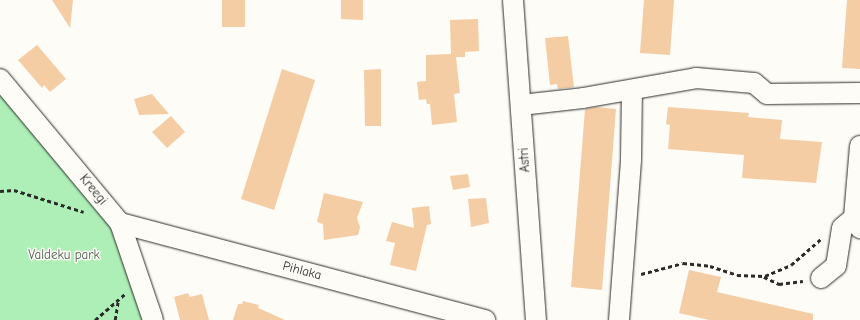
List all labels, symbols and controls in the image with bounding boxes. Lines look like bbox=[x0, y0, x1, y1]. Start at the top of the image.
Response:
street label: Astri bbox=[516, 147, 534, 173]
street label: Kreegi bbox=[76, 172, 110, 208]
park label: Valdeku park bbox=[28, 247, 100, 263]
street label: Pihlaka bbox=[281, 258, 323, 284]

